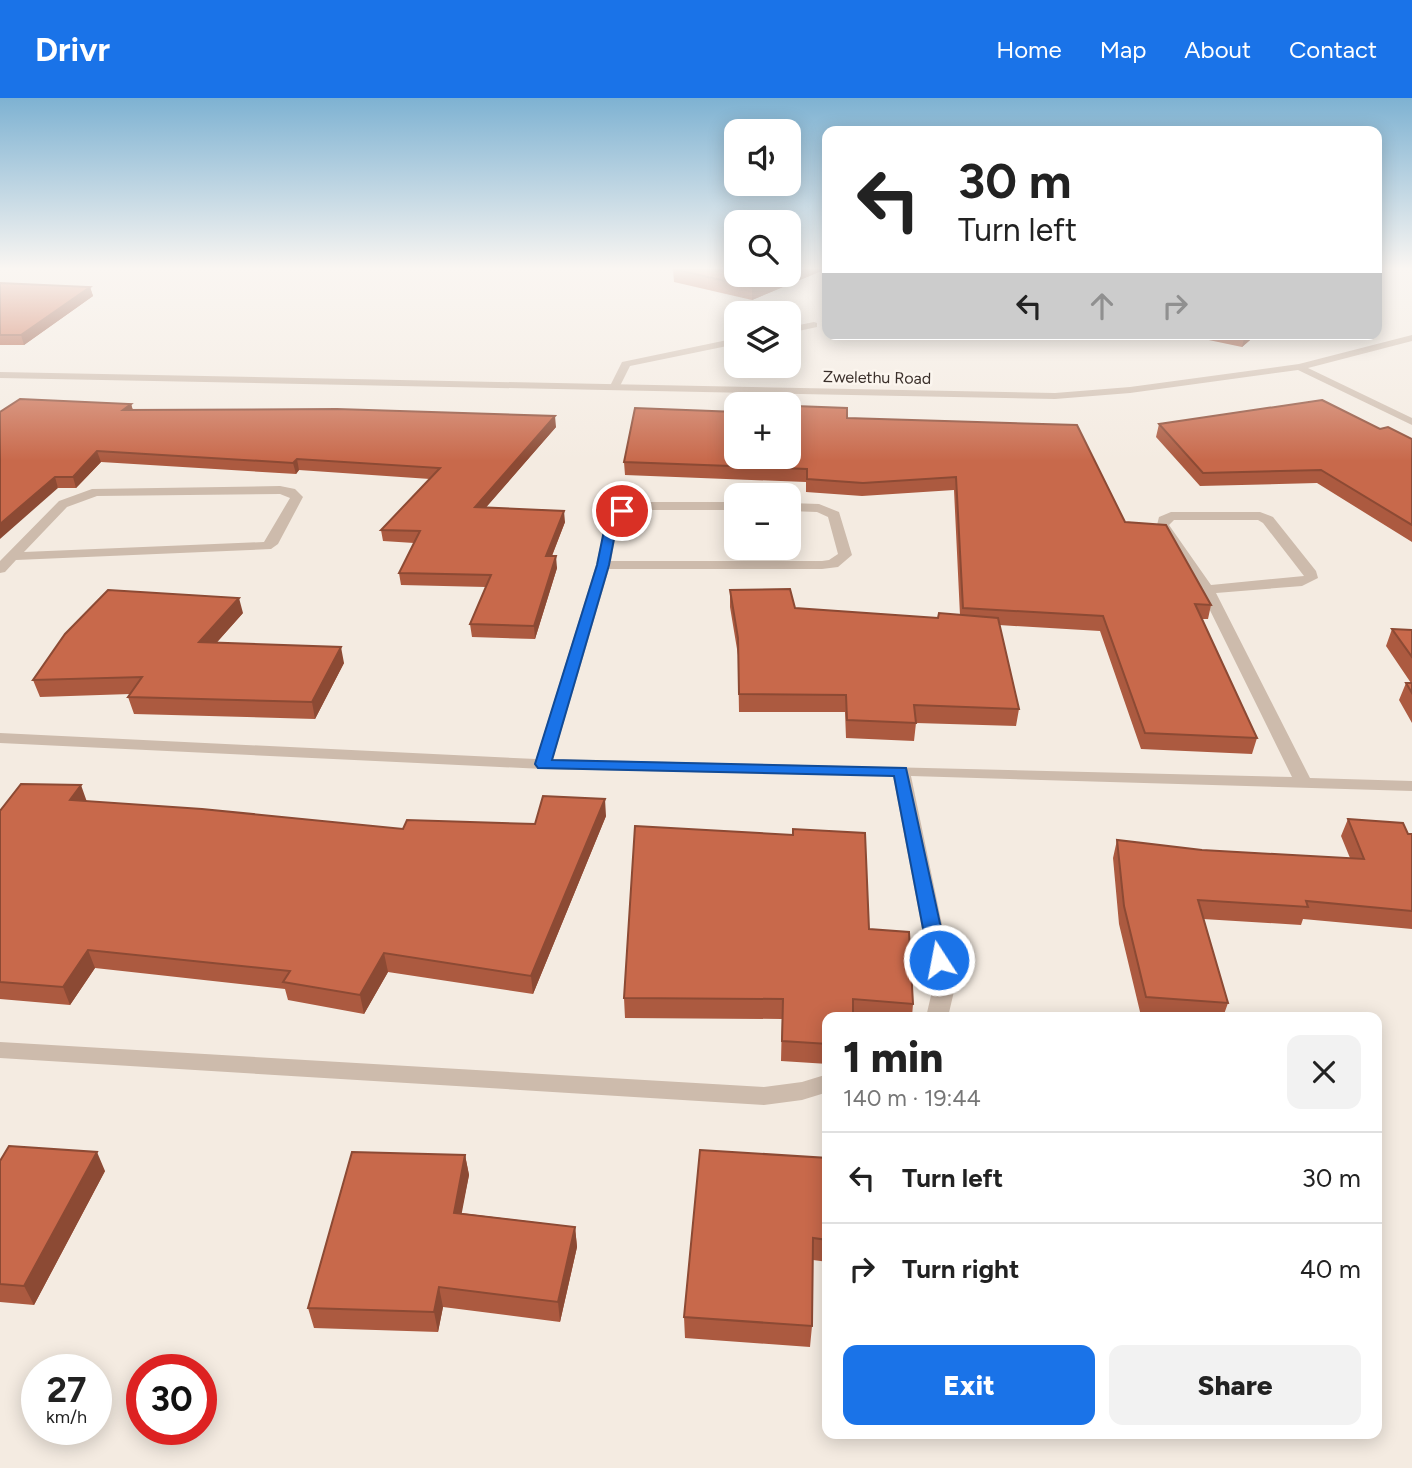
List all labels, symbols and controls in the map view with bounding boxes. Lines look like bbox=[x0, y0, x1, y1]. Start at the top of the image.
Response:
text: Drivr bbox=[35, 30, 110, 69]
text: Home bbox=[996, 35, 1062, 64]
text: Map bbox=[1100, 35, 1146, 64]
text: About bbox=[1184, 35, 1251, 64]
text: Contact bbox=[1289, 35, 1377, 64]
map controls bbox=[724, 119, 801, 560]
button: sound bbox=[724, 119, 801, 196]
text: 30 m bbox=[958, 151, 1071, 210]
icon: left bbox=[843, 154, 934, 245]
button: search bbox=[724, 210, 801, 287]
text: Turn left bbox=[958, 211, 1077, 249]
icon: left bbox=[1010, 287, 1048, 325]
icon: ahead bbox=[1083, 287, 1121, 325]
icon: right bbox=[1156, 287, 1194, 325]
button: layers bbox=[724, 301, 801, 378]
street label: Zwelethu Road bbox=[823, 367, 931, 388]
button: + bbox=[724, 392, 801, 469]
pin bbox=[592, 481, 652, 541]
button: − bbox=[724, 483, 801, 560]
icon: arrive bbox=[603, 492, 641, 530]
position arrow bbox=[902, 923, 976, 997]
text: 1 min bbox=[843, 1032, 943, 1083]
button: close bbox=[1287, 1035, 1361, 1109]
text: 140 m · 19:44 bbox=[843, 1084, 981, 1112]
icon: left bbox=[843, 1159, 881, 1197]
text: Turn left bbox=[902, 1162, 1003, 1194]
text: 30 m bbox=[1302, 1162, 1361, 1194]
icon: right bbox=[843, 1250, 881, 1288]
text: Turn right bbox=[902, 1253, 1019, 1285]
text: 40 m bbox=[1300, 1253, 1361, 1285]
button: Exit bbox=[843, 1345, 1095, 1425]
button: Share bbox=[1109, 1345, 1361, 1425]
speed limit sign: 30 bbox=[126, 1354, 217, 1445]
text: 27 bbox=[47, 1369, 86, 1411]
text: km/h bbox=[46, 1406, 87, 1428]

